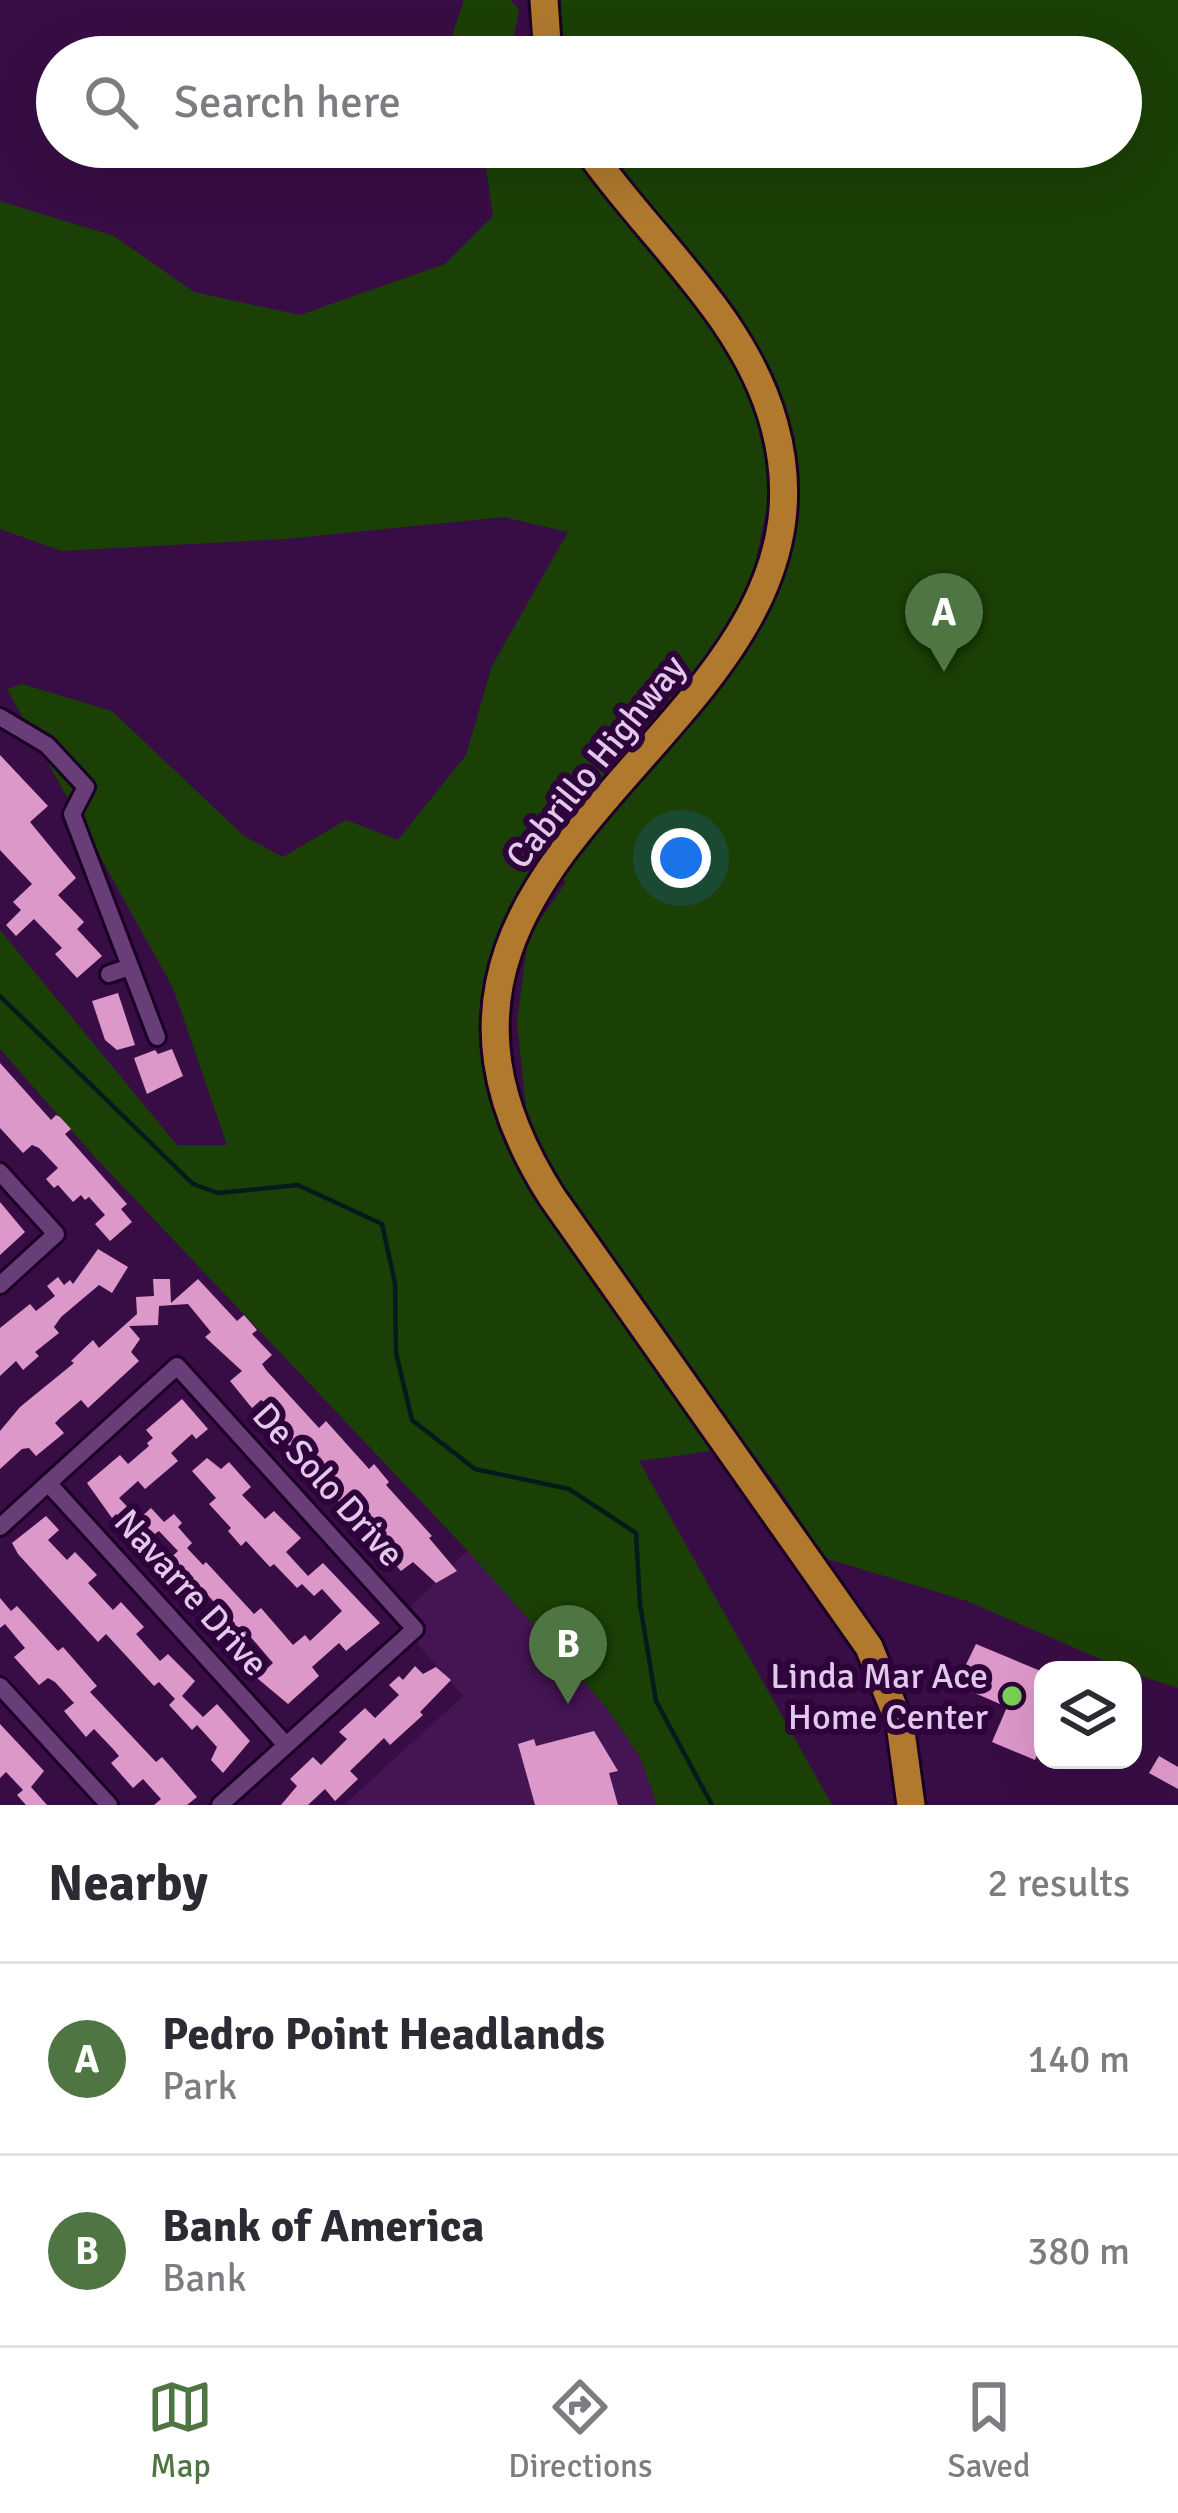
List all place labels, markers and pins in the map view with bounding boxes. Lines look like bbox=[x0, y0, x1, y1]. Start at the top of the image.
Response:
pin: A bbox=[905, 573, 983, 672]
pin: B bbox=[529, 1605, 607, 1704]
place label: Linda Mar Ace Home Center bbox=[770, 1654, 989, 1740]
marker: Linda Mar Ace Home Center bbox=[999, 1683, 1025, 1709]

